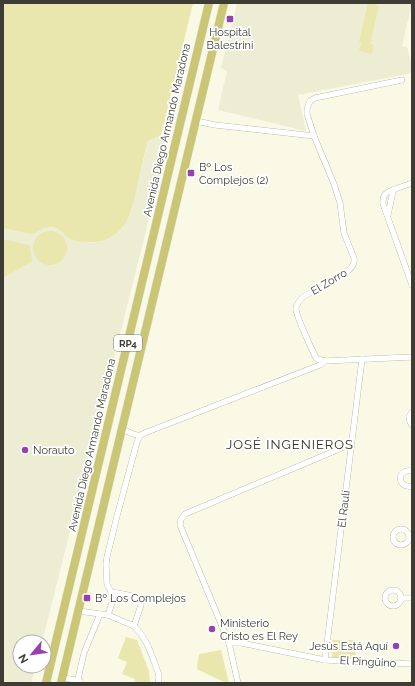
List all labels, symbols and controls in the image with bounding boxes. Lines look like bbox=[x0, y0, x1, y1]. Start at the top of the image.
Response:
marker: Hospital Balestrini bbox=[225, 14, 235, 24]
place label: Hospital Balestrini bbox=[207, 26, 253, 52]
street label: Avenida Diego Armando Maradona bbox=[141, 42, 193, 218]
place label: Bº Los Complejos (2) bbox=[199, 161, 268, 187]
marker: Bº Los Complejos (2) bbox=[186, 168, 196, 178]
street label: El Zorro bbox=[309, 266, 350, 298]
road number: RP4 bbox=[114, 335, 142, 351]
street label: Avenida Diego Armando Maradona bbox=[66, 357, 118, 533]
district label: JOSÉ INGENIEROS bbox=[226, 437, 354, 452]
place label: Norauto bbox=[33, 444, 75, 457]
marker: Norauto bbox=[20, 445, 30, 455]
street label: El Raulí bbox=[335, 489, 353, 528]
place label: Bº Los Complejos bbox=[95, 592, 186, 605]
marker: Bº Los Complejos bbox=[82, 593, 92, 603]
place label: Ministerio Cristo es El Rey bbox=[220, 617, 298, 643]
marker: Ministerio Cristo es El Rey bbox=[207, 624, 217, 634]
north arrow bbox=[12, 634, 52, 674]
place label: Jesús Está Aquí bbox=[309, 640, 389, 653]
marker: Jesús Está Aquí bbox=[391, 641, 401, 651]
text: N bbox=[16, 652, 31, 665]
street label: El Pingüino bbox=[339, 654, 397, 670]

